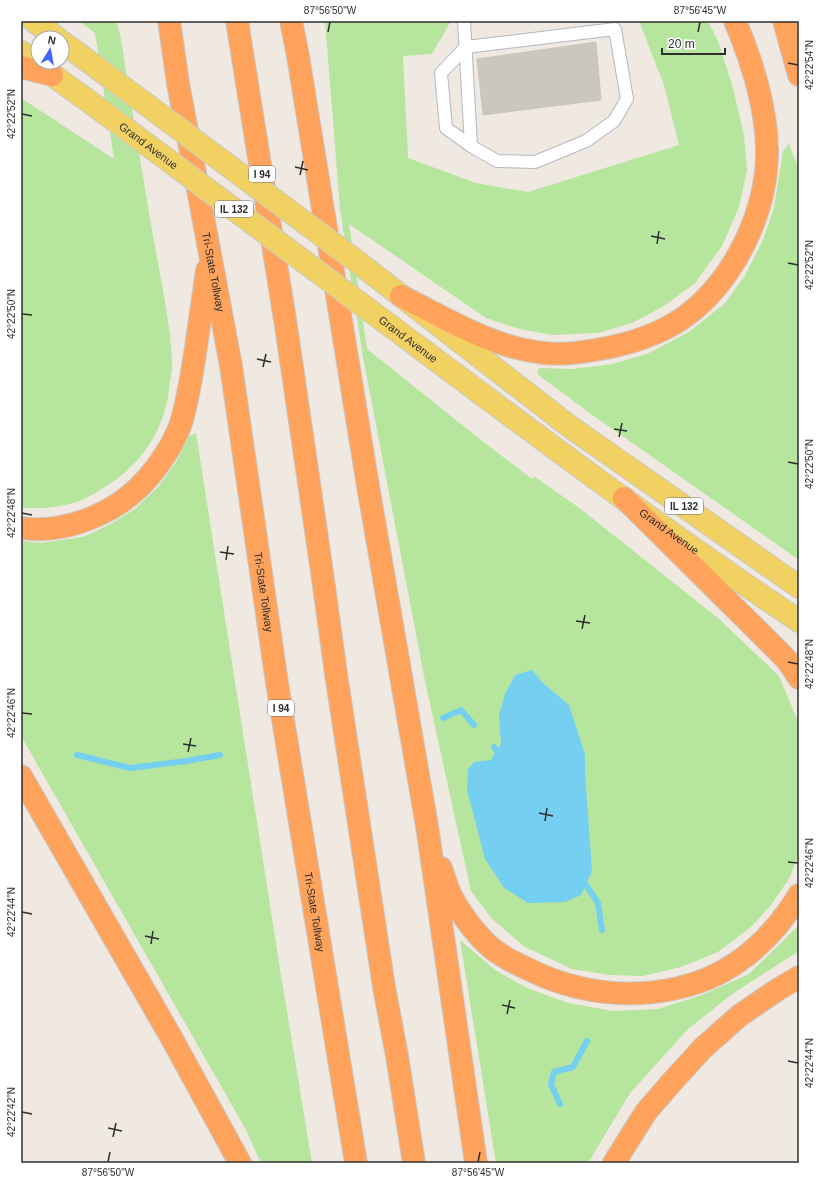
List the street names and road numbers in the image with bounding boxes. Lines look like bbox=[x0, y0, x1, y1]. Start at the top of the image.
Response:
street label: Grand Avenue bbox=[117, 120, 180, 171]
road number: I 94 bbox=[249, 166, 275, 182]
road number: IL 132 bbox=[215, 201, 253, 217]
street label: Tri-State Tollway bbox=[200, 231, 227, 313]
street label: Grand Avenue bbox=[377, 313, 440, 365]
road number: IL 132 bbox=[665, 498, 703, 514]
street label: Grand Avenue bbox=[637, 506, 701, 557]
street label: Tri-State Tollway bbox=[252, 551, 276, 633]
road number: I 94 bbox=[268, 700, 294, 716]
street label: Tri-State Tollway bbox=[302, 871, 327, 953]

